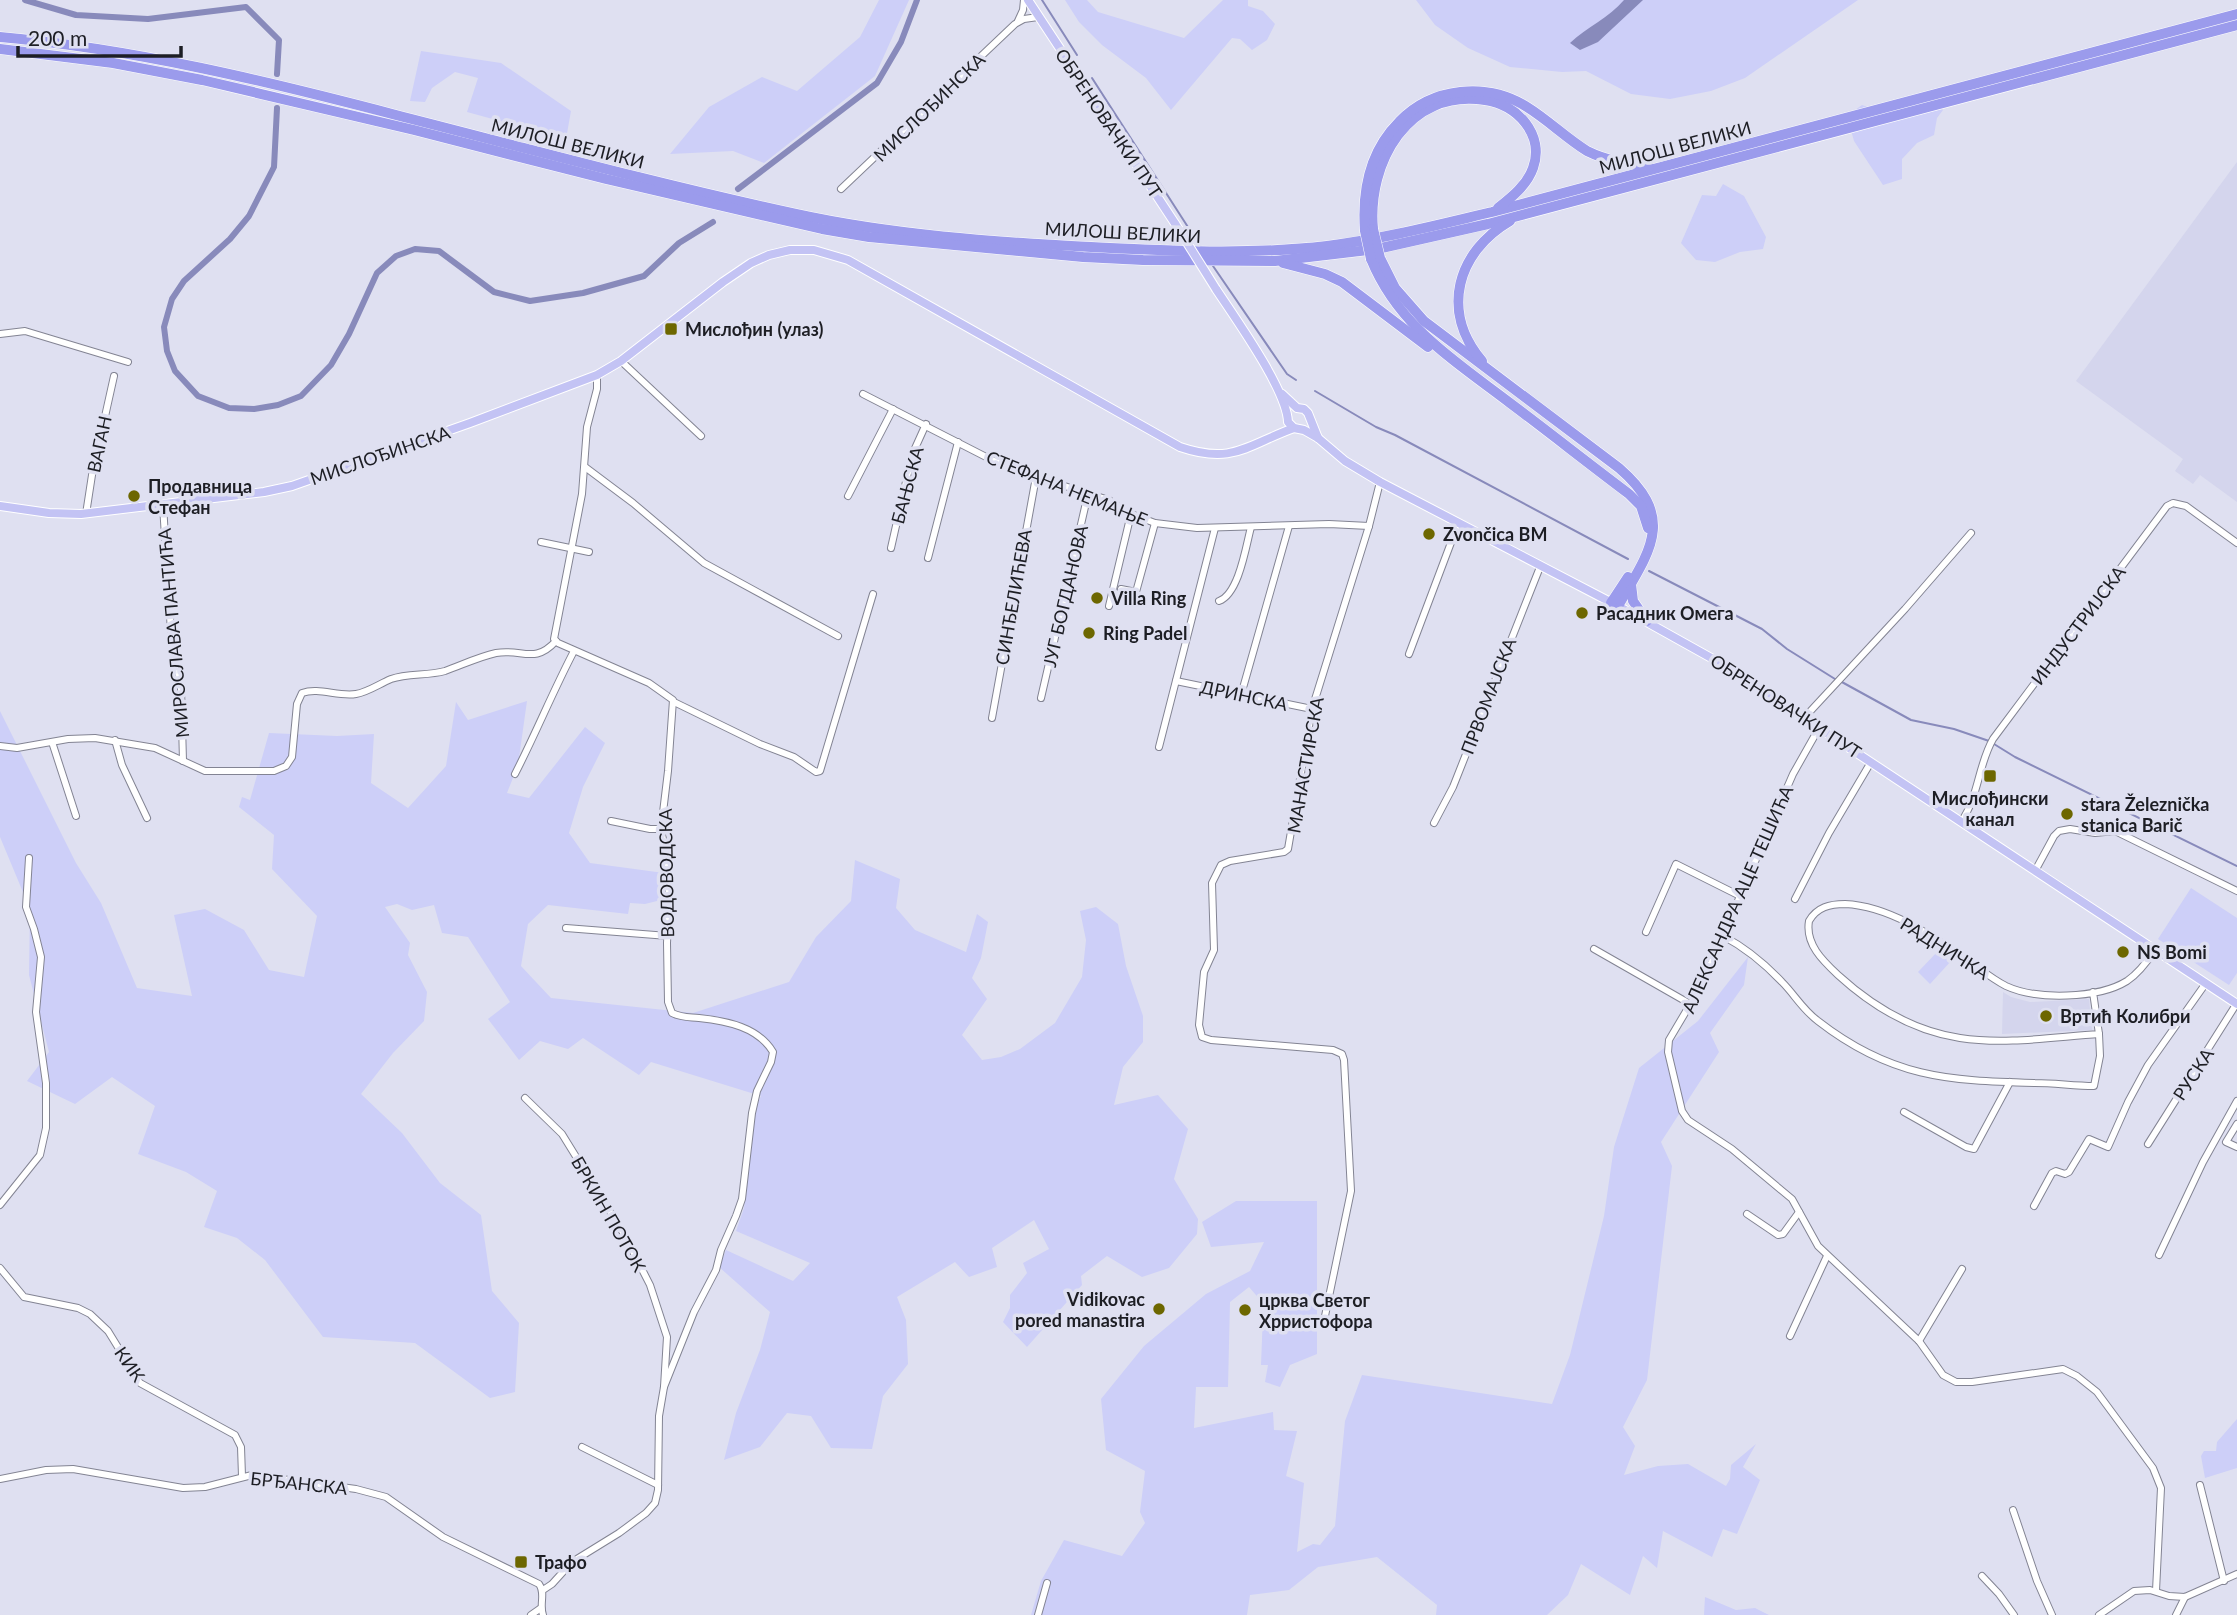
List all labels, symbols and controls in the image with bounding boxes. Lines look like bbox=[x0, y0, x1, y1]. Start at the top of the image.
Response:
scale bar bbox=[18, 14, 180, 58]
text: 200 m bbox=[28, 25, 87, 50]
street label: ОБРЕНОВАЧКИ ПУТ bbox=[1051, 44, 1167, 202]
street label: МИСЛОЂИНСКА bbox=[869, 48, 990, 166]
street label: МИЛОШ ВЕЛИКИ bbox=[489, 113, 647, 173]
street label: МИЛОШ ВЕЛИКИ bbox=[1597, 116, 1753, 178]
street label: МИЛОШ ВЕЛИКИ bbox=[1044, 217, 1202, 247]
place label: Мислођин (улаз) bbox=[685, 318, 823, 340]
marker: Мислођин (улаз) bbox=[663, 321, 679, 337]
street label: ВАГАН bbox=[82, 414, 116, 474]
street label: МИСЛОЂИНСКА bbox=[307, 420, 454, 489]
street label: БАЊСКА bbox=[886, 443, 928, 526]
street label: СТЕФАНА НЕМАЊЕ bbox=[983, 446, 1151, 530]
place label: Продавница Стефан bbox=[148, 475, 252, 518]
marker: Продавница Стефан bbox=[126, 488, 142, 504]
street label: ЈУГ БОГДАНОВА bbox=[1038, 522, 1092, 669]
place label: Zvončica BM bbox=[1443, 523, 1547, 545]
street label: МИРОСЛАВА ПАНТИЋА bbox=[153, 526, 193, 739]
marker: Zvončica BM bbox=[1421, 526, 1437, 542]
street label: СИНЂЕЛИЋЕВА bbox=[990, 527, 1036, 667]
street label: ИНДУСТРИЈСКА bbox=[2026, 561, 2130, 689]
place label: Villa Ring bbox=[1110, 587, 1187, 609]
marker: Villa Ring bbox=[1089, 590, 1105, 606]
place label: Расадник Омега bbox=[1596, 602, 1734, 624]
marker: Расадник Омега bbox=[1574, 605, 1590, 621]
place label: Ring Padel bbox=[1103, 622, 1187, 644]
marker: Ring Padel bbox=[1081, 625, 1097, 641]
street label: ПРВОМАЈСКА bbox=[1456, 634, 1521, 757]
street label: ОБРЕНОВАЧКИ ПУТ bbox=[1707, 649, 1866, 763]
street label: ДРИНСКА bbox=[1198, 675, 1290, 715]
street label: МАНАСТИРСКА bbox=[1282, 694, 1328, 835]
marker: Мислођински канал bbox=[1982, 768, 1998, 784]
street label: АЛЕКСАНДРА АЦЕ ТЕШИЋА bbox=[1677, 781, 1798, 1016]
place label: Мислођински канал bbox=[1932, 787, 2048, 830]
place label: stara Železnička stanica Barič bbox=[2081, 793, 2210, 836]
marker: stara Železnička stanica Barič bbox=[2059, 806, 2075, 822]
street label: ВОДОВОДСКА bbox=[654, 807, 678, 938]
street label: РАДНИЧКА bbox=[1897, 912, 1994, 984]
place label: NS Bomi bbox=[2137, 941, 2207, 963]
marker: NS Bomi bbox=[2115, 944, 2131, 960]
place label: Вртић Колибри bbox=[2060, 1005, 2191, 1027]
marker: Вртић Колибри bbox=[2038, 1008, 2054, 1024]
street label: РУСКА bbox=[2168, 1043, 2218, 1104]
street label: БРКИН ПОТОК bbox=[567, 1152, 651, 1276]
place label: Vidikovac pored manastira bbox=[1015, 1288, 1145, 1331]
place label: црква Светог Хрристофора bbox=[1259, 1289, 1373, 1332]
marker: Vidikovac pored manastira bbox=[1151, 1301, 1167, 1317]
marker: црква Светог Хрристофора bbox=[1237, 1302, 1253, 1318]
street label: КИК bbox=[110, 1342, 150, 1386]
street label: БРЂАНСКА bbox=[249, 1467, 349, 1499]
place label: Трафо bbox=[535, 1551, 587, 1573]
marker: Трафо bbox=[513, 1554, 529, 1570]

